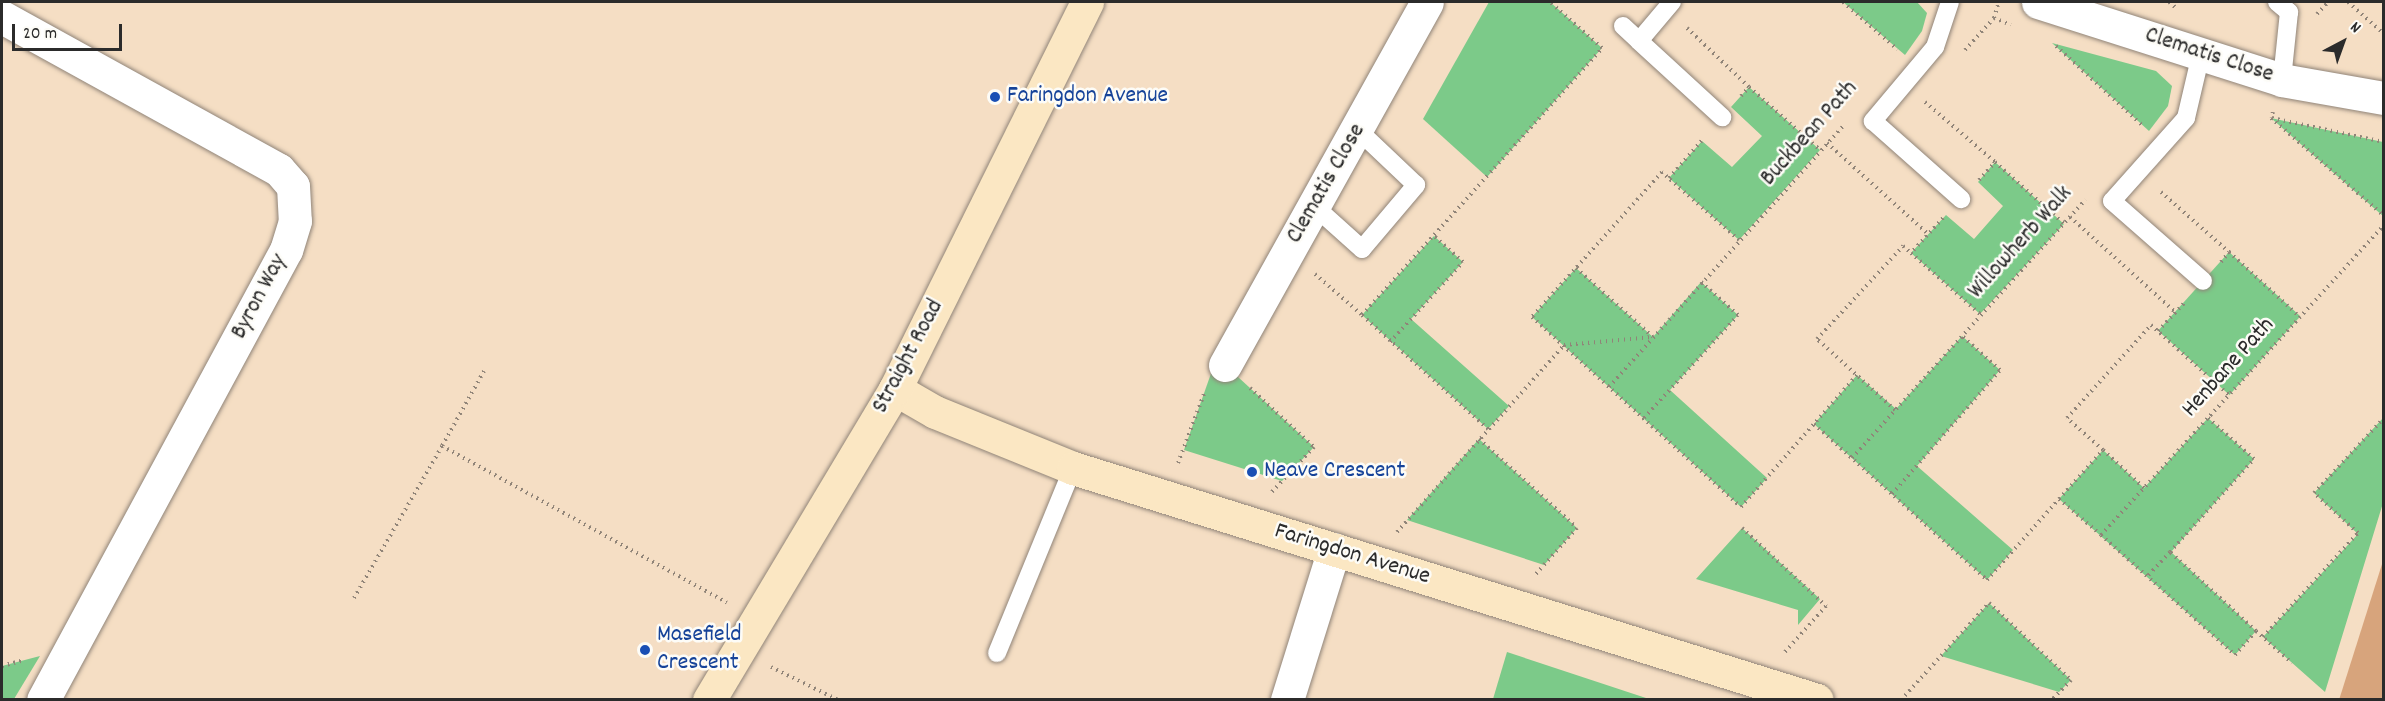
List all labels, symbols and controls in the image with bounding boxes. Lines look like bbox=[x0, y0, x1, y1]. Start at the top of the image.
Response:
scale bar bbox=[15, 12, 124, 50]
north arrow bbox=[2313, 12, 2373, 72]
text: N bbox=[2345, 17, 2366, 39]
text: 20 m bbox=[23, 22, 57, 47]
street label: Clematis Close bbox=[2141, 22, 2277, 90]
street label: Buckbean Path bbox=[1755, 75, 1865, 193]
place label: Faringdon Avenue bbox=[1007, 83, 1168, 111]
marker: Faringdon Avenue bbox=[988, 90, 1002, 104]
street label: Clematis Close bbox=[1281, 119, 1373, 249]
street label: Willowherb Walk bbox=[1963, 180, 2079, 306]
street label: Byron Way bbox=[226, 250, 294, 344]
street label: Straight Road bbox=[867, 295, 951, 419]
street label: Henbane Path bbox=[2177, 312, 2281, 424]
place label: Neave Crescent bbox=[1264, 458, 1405, 486]
marker: Neave Crescent bbox=[1245, 465, 1259, 479]
street label: Faringdon Avenue bbox=[1271, 518, 1433, 592]
place label: Masefield Crescent bbox=[657, 622, 742, 678]
marker: Masefield Crescent bbox=[638, 643, 652, 657]

